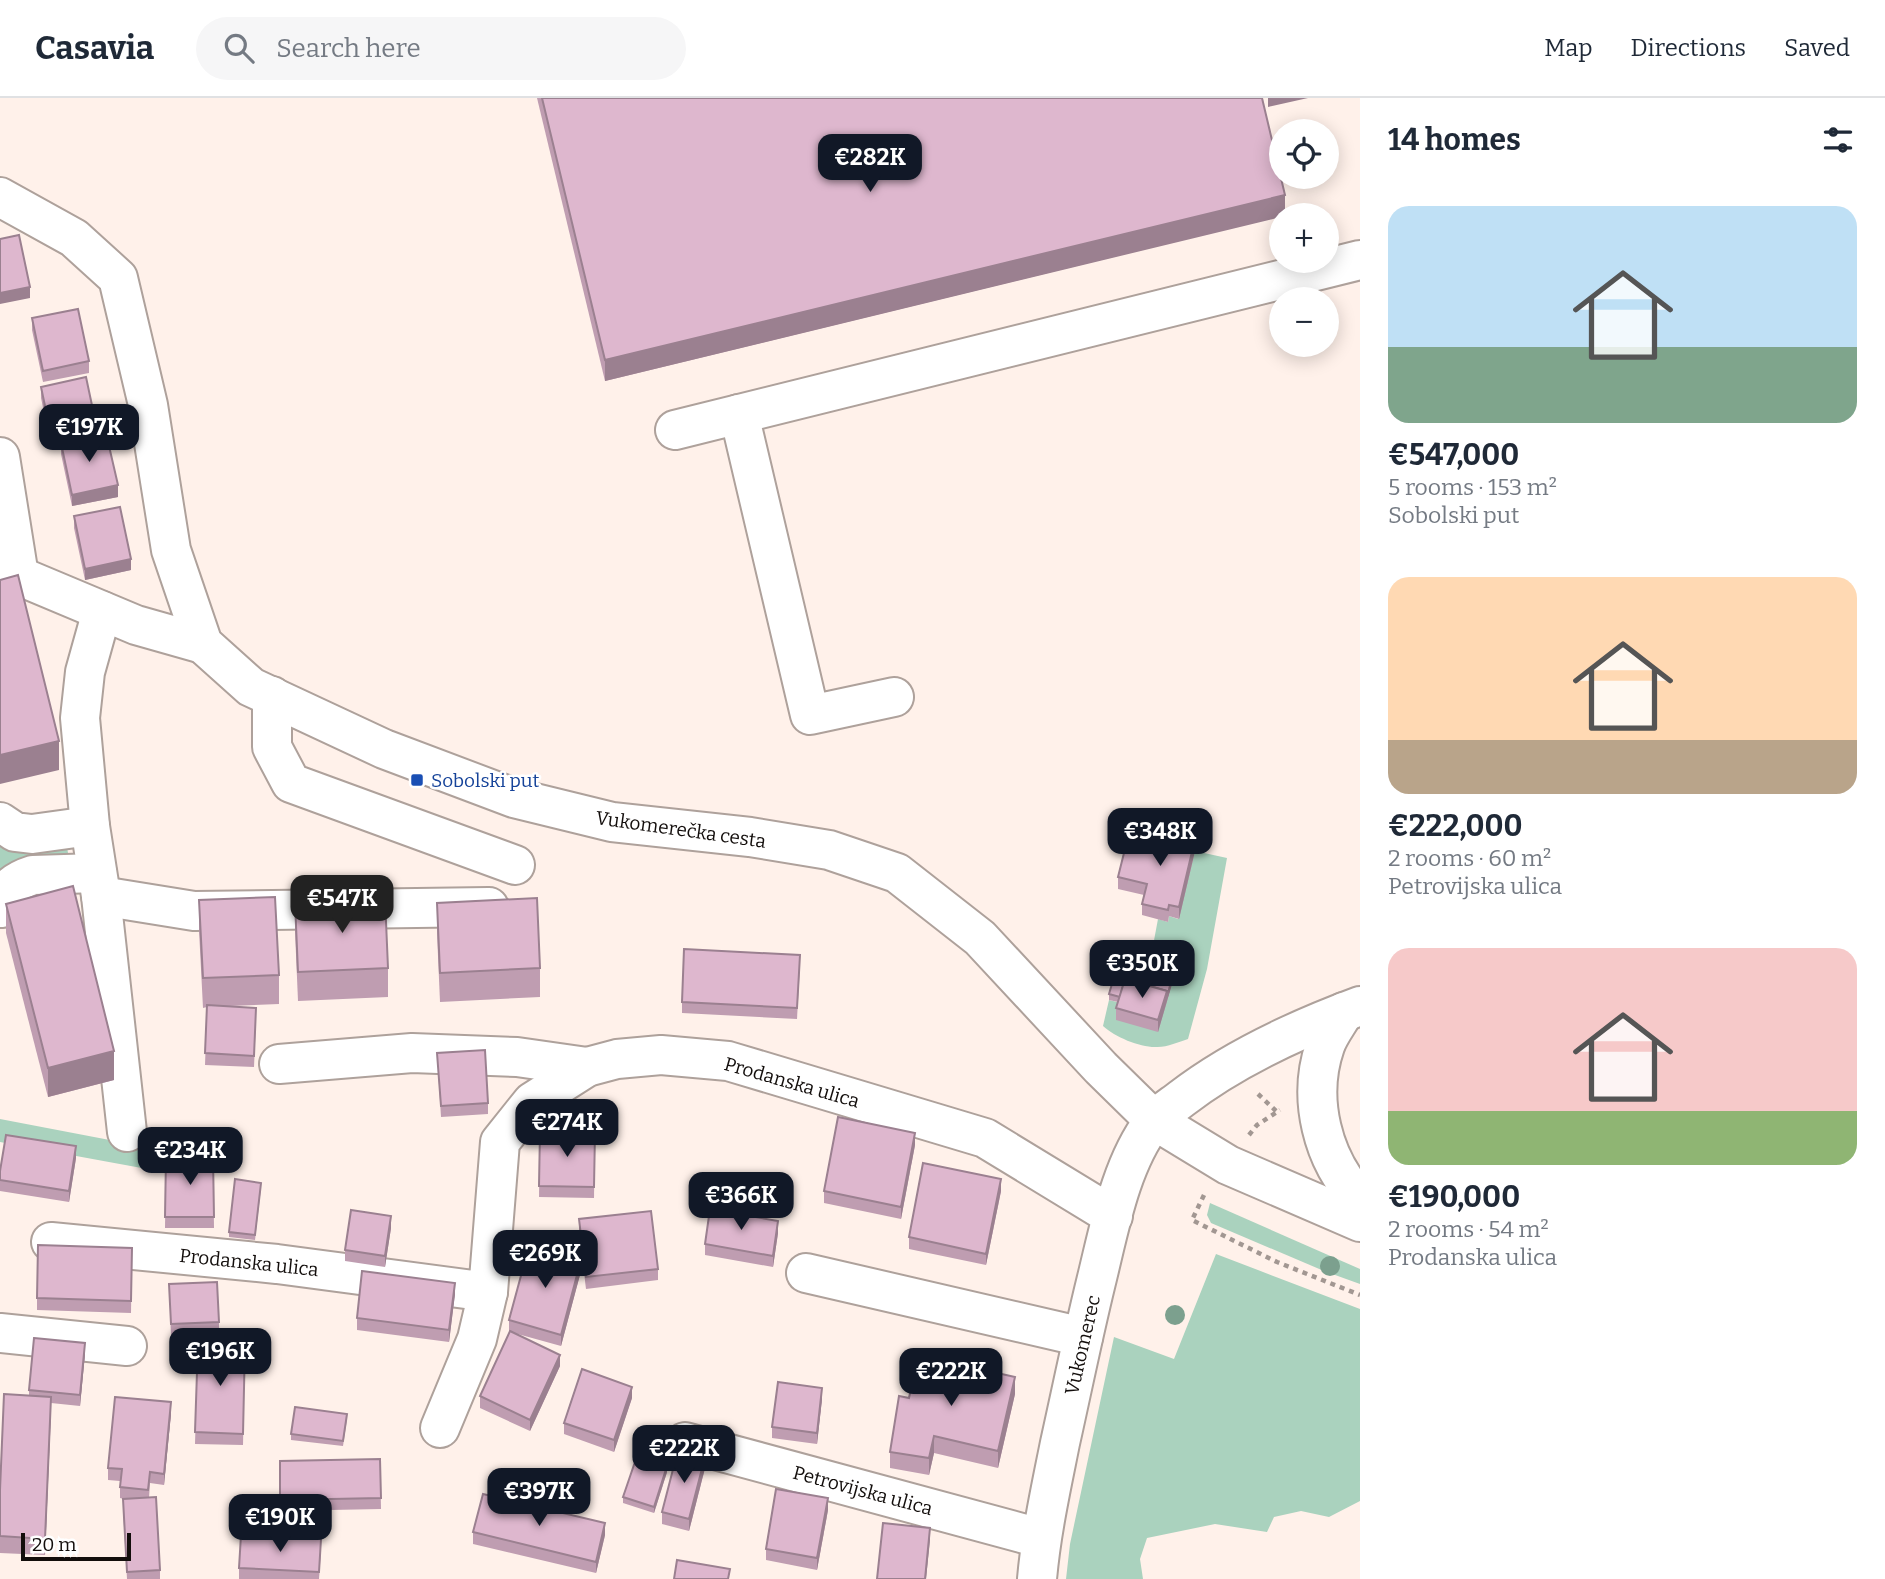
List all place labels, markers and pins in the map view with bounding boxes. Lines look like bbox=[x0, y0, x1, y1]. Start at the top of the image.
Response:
pin: €282K bbox=[821, 134, 919, 194]
pin: €197K bbox=[40, 404, 138, 464]
place label: Sobolski put bbox=[431, 769, 540, 792]
marker: Sobolski put bbox=[409, 772, 425, 788]
pin: €348K bbox=[1111, 808, 1209, 868]
pin: €547K bbox=[293, 876, 391, 935]
pin: €350K bbox=[1093, 940, 1191, 1000]
pin: €274K bbox=[518, 1100, 616, 1159]
pin: €234K bbox=[141, 1128, 239, 1187]
pin: €366K bbox=[692, 1172, 790, 1232]
pin: €269K bbox=[496, 1230, 594, 1290]
pin: €196K bbox=[171, 1328, 269, 1388]
pin: €222K bbox=[902, 1348, 1000, 1408]
pin: €222K bbox=[635, 1426, 733, 1485]
pin: €397K bbox=[490, 1468, 588, 1528]
pin: €190K bbox=[231, 1494, 329, 1554]

